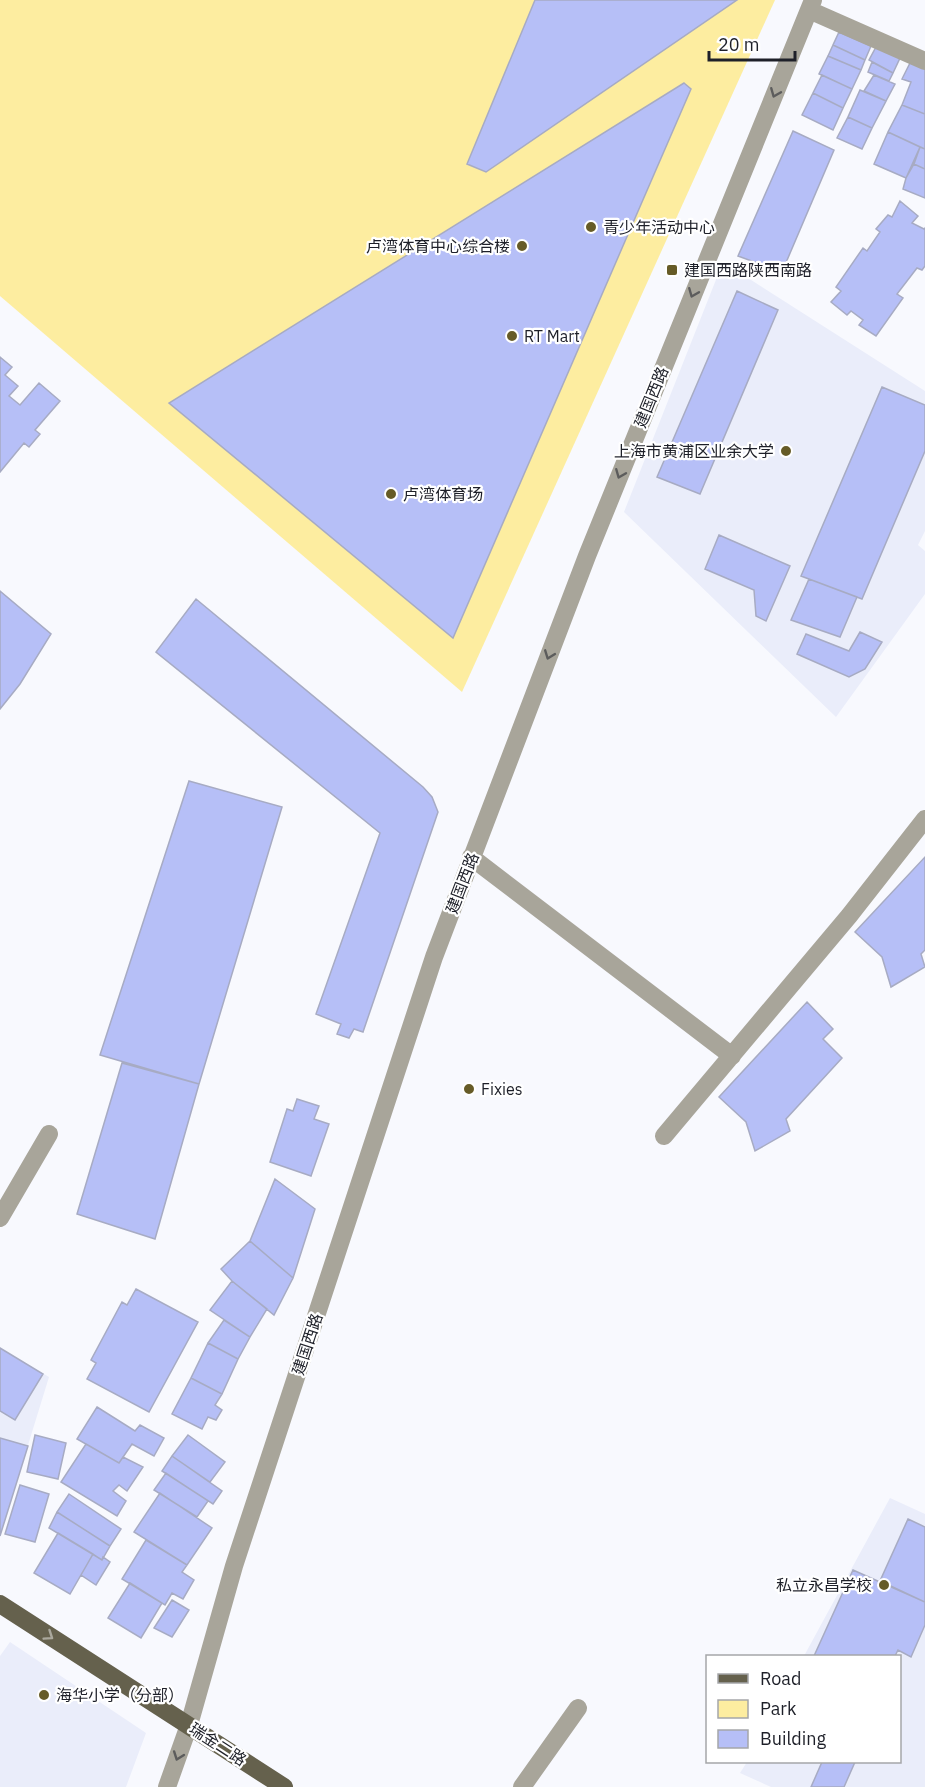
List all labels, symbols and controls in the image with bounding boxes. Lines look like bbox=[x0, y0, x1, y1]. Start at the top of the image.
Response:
scale bar bbox=[709, 24, 794, 62]
text: 20 m bbox=[718, 33, 760, 56]
one-way arrow bbox=[770, 87, 782, 98]
place label: 青少年活动中心 bbox=[603, 217, 715, 237]
marker: 青少年活动中心 bbox=[584, 220, 598, 234]
place label: 卢湾体育中心综合楼 bbox=[366, 236, 510, 256]
marker: 卢湾体育中心综合楼 bbox=[515, 239, 529, 253]
place label: 建国西路陕西南路 bbox=[684, 260, 812, 280]
marker: 建国西路陕西南路 bbox=[665, 263, 679, 277]
one-way arrow bbox=[688, 287, 700, 298]
place label: RT Mart bbox=[524, 326, 580, 346]
marker: RT Mart bbox=[505, 329, 519, 343]
street label: 建国西路 bbox=[630, 364, 672, 430]
place label: 上海市黄浦区业余大学 bbox=[614, 441, 774, 461]
marker: 上海市黄浦区业余大学 bbox=[779, 444, 793, 458]
one-way arrow bbox=[615, 467, 627, 478]
place label: 卢湾体育场 bbox=[403, 484, 483, 504]
marker: 卢湾体育场 bbox=[384, 487, 398, 501]
one-way arrow bbox=[543, 649, 556, 660]
street label: 建国西路 bbox=[441, 850, 483, 916]
place label: Fixies bbox=[481, 1079, 523, 1099]
marker: Fixies bbox=[462, 1082, 476, 1096]
street label: 建国西路 bbox=[288, 1310, 326, 1378]
place label: 私立永昌学校 bbox=[776, 1575, 872, 1595]
marker: 私立永昌学校 bbox=[877, 1578, 891, 1592]
one-way arrow bbox=[42, 1629, 53, 1640]
legend bbox=[706, 1655, 901, 1763]
text: Road bbox=[760, 1667, 801, 1690]
place label: 海华小学（分部） bbox=[56, 1685, 184, 1705]
marker: 海华小学（分部） bbox=[37, 1688, 51, 1702]
text: Park bbox=[760, 1697, 797, 1720]
street label: 瑞金二路 bbox=[186, 1718, 250, 1770]
text: Building bbox=[760, 1727, 827, 1750]
one-way arrow bbox=[173, 1750, 185, 1761]

